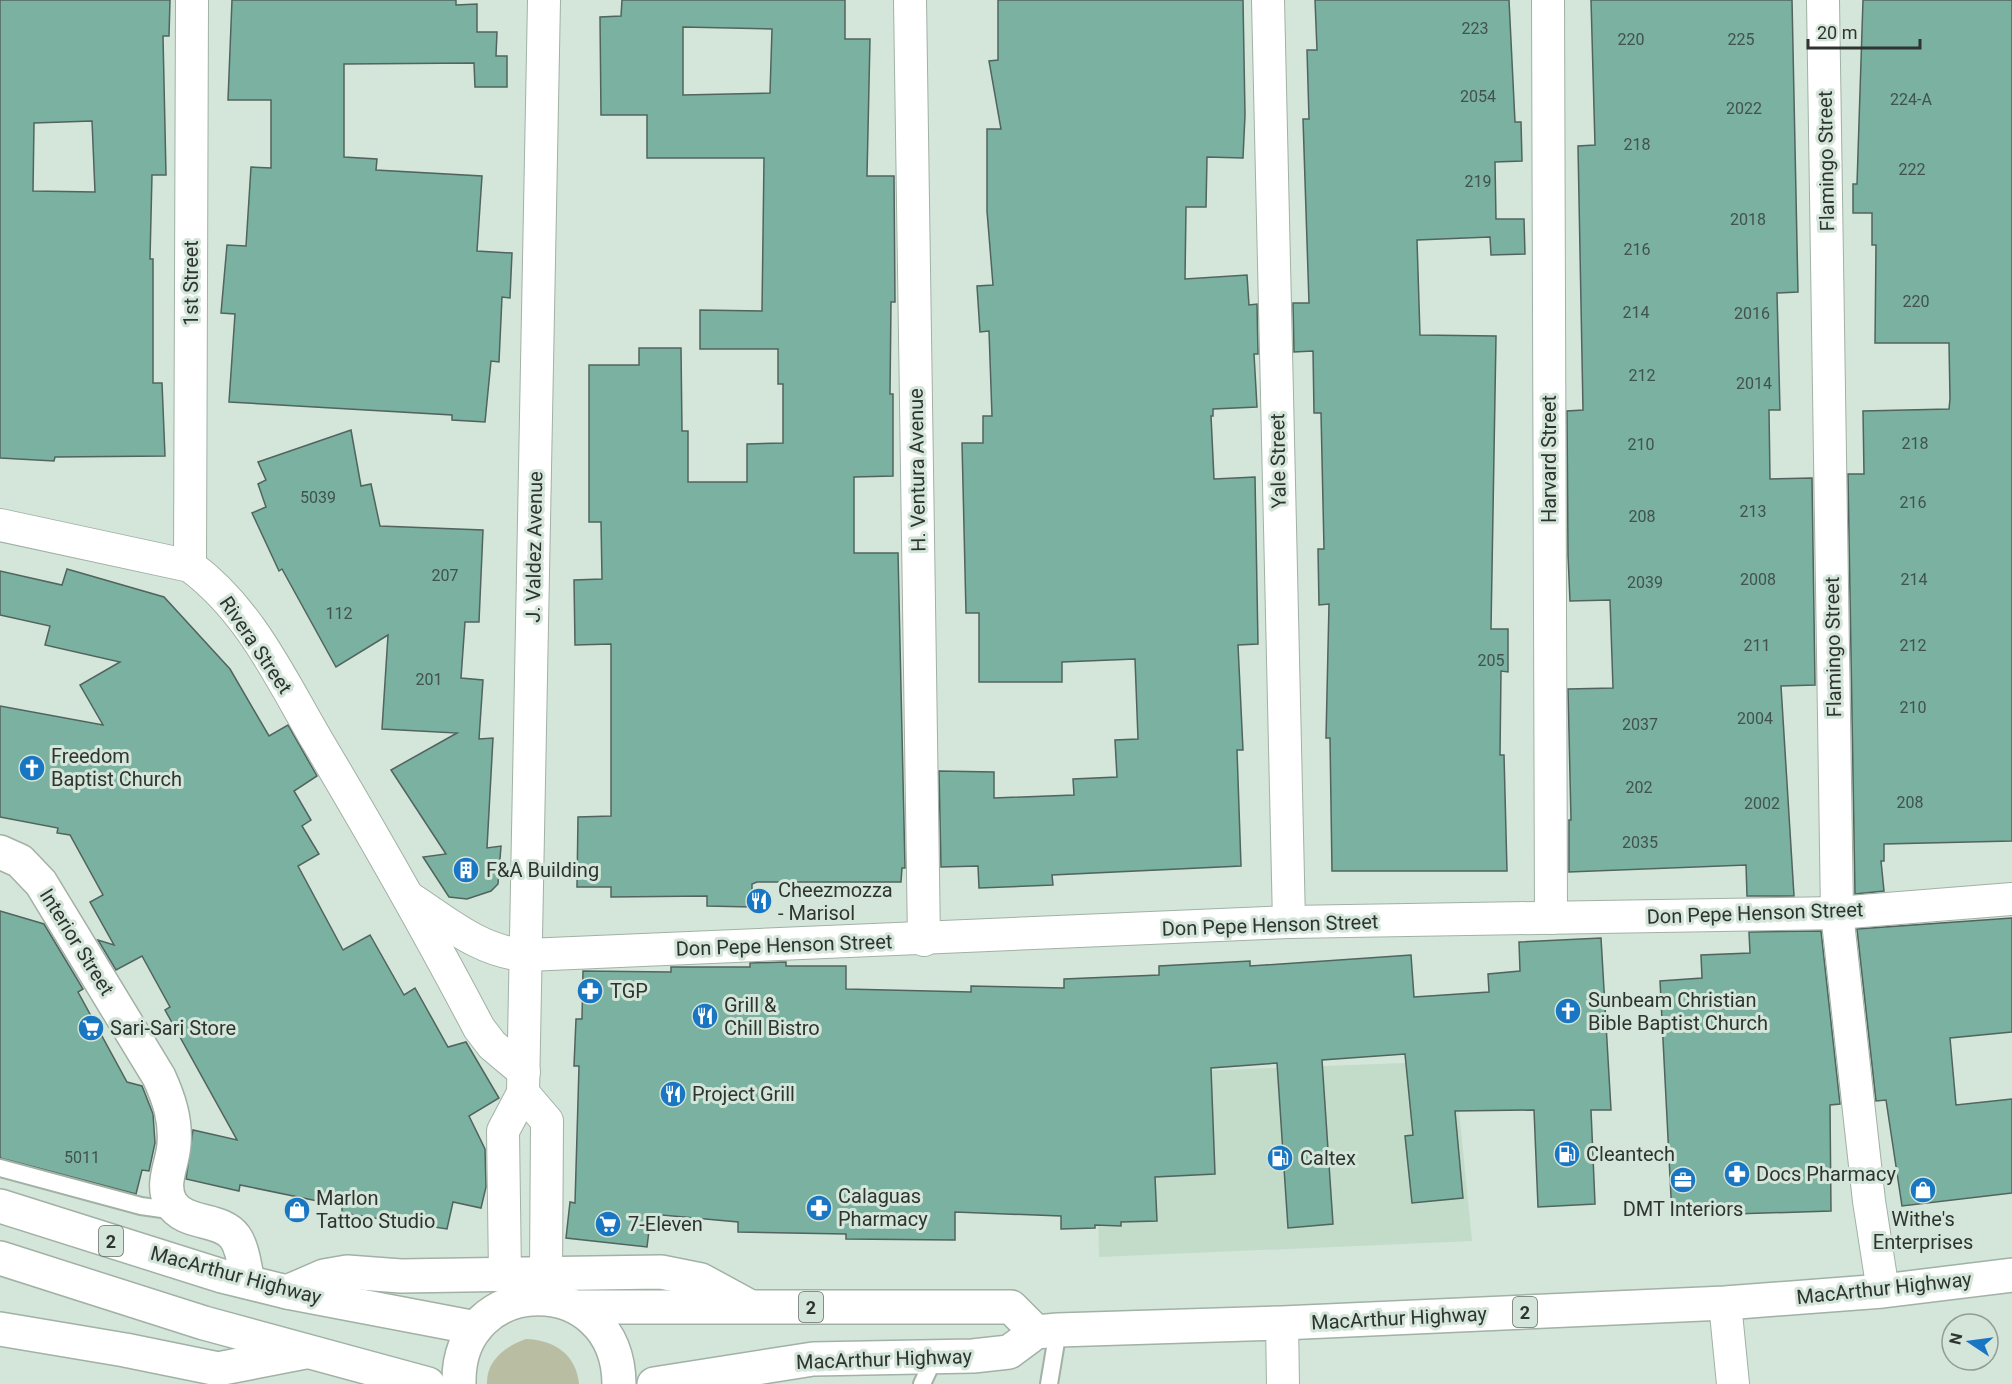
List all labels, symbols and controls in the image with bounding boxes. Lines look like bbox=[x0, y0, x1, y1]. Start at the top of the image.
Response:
scale bar bbox=[1808, 12, 1920, 50]
house number: 223 bbox=[1462, 19, 1488, 38]
text: 20 m bbox=[1817, 22, 1857, 43]
house number: 220 bbox=[1618, 30, 1644, 49]
house number: 225 bbox=[1728, 30, 1754, 49]
house number: 2054 bbox=[1460, 87, 1496, 106]
street label: Flamingo Street bbox=[1813, 90, 1839, 232]
house number: 224-A bbox=[1890, 90, 1932, 109]
house number: 2022 bbox=[1726, 99, 1762, 118]
house number: 218 bbox=[1624, 135, 1650, 154]
house number: 222 bbox=[1899, 160, 1925, 179]
house number: 219 bbox=[1465, 172, 1491, 191]
house number: 2018 bbox=[1730, 210, 1766, 229]
street label: 1st Street bbox=[179, 240, 203, 326]
house number: 216 bbox=[1624, 240, 1650, 259]
house number: 220 bbox=[1903, 292, 1929, 311]
house number: 214 bbox=[1623, 303, 1649, 322]
house number: 2016 bbox=[1734, 304, 1770, 323]
house number: 212 bbox=[1629, 366, 1655, 385]
house number: 2014 bbox=[1736, 374, 1772, 393]
street label: H. Ventura Avenue bbox=[904, 388, 930, 552]
street label: Harvard Street bbox=[1537, 395, 1561, 523]
street label: Yale Street bbox=[1265, 413, 1291, 509]
house number: 218 bbox=[1902, 434, 1928, 453]
house number: 210 bbox=[1628, 435, 1654, 454]
street label: J. Valdez Avenue bbox=[521, 471, 547, 623]
house number: 5039 bbox=[300, 488, 336, 507]
house number: 216 bbox=[1900, 493, 1926, 512]
house number: 213 bbox=[1740, 502, 1766, 521]
house number: 208 bbox=[1629, 507, 1655, 526]
house number: 207 bbox=[432, 566, 458, 585]
house number: 2008 bbox=[1740, 570, 1776, 589]
house number: 214 bbox=[1901, 570, 1927, 589]
house number: 2039 bbox=[1627, 573, 1663, 592]
street label: Flamingo Street bbox=[1820, 576, 1846, 718]
street label: Rivera Street bbox=[215, 592, 297, 698]
house number: 112 bbox=[326, 604, 352, 623]
house number: 211 bbox=[1744, 636, 1770, 655]
house number: 212 bbox=[1900, 636, 1926, 655]
house number: 205 bbox=[1478, 651, 1504, 670]
house number: 201 bbox=[416, 670, 442, 689]
house number: 210 bbox=[1900, 698, 1926, 717]
house number: 2004 bbox=[1737, 709, 1773, 728]
house number: 2037 bbox=[1622, 715, 1658, 734]
place label: Freedom Baptist Church bbox=[51, 744, 182, 791]
church icon: Freedom Baptist Church bbox=[17, 753, 47, 783]
house number: 202 bbox=[1626, 778, 1652, 797]
house number: 208 bbox=[1897, 793, 1923, 812]
house number: 2002 bbox=[1744, 794, 1780, 813]
house number: 2035 bbox=[1622, 833, 1658, 852]
building icon: F&A Building bbox=[451, 855, 481, 885]
place label: F&A Building bbox=[486, 858, 599, 882]
place label: Cheezmozza - Marisol bbox=[778, 878, 893, 925]
street label: Interior Street bbox=[35, 884, 119, 1000]
restaurant icon: Cheezmozza - Marisol bbox=[744, 886, 774, 916]
street label: Don Pepe Henson Street bbox=[1646, 897, 1864, 929]
street label: Don Pepe Henson Street bbox=[1161, 909, 1379, 941]
street label: Don Pepe Henson Street bbox=[675, 929, 893, 961]
pharmacy icon: TGP bbox=[575, 976, 605, 1006]
place label: TGP bbox=[610, 979, 648, 1003]
place label: Sunbeam Christian Bible Baptist Church bbox=[1588, 988, 1768, 1035]
place label: Grill & Chill Bistro bbox=[724, 993, 820, 1040]
church icon: Sunbeam Christian Bible Baptist Church bbox=[1553, 996, 1583, 1026]
restaurant icon: Grill & Chill Bistro bbox=[690, 1001, 720, 1031]
supermarket icon: Sari-Sari Store bbox=[76, 1013, 106, 1043]
place label: Sari-Sari Store bbox=[110, 1016, 236, 1040]
restaurant icon: Project Grill bbox=[658, 1079, 688, 1109]
place label: Project Grill bbox=[692, 1082, 795, 1106]
fuel station icon: Cleantech bbox=[1552, 1139, 1582, 1169]
place label: Cleantech bbox=[1586, 1142, 1675, 1166]
fuel station icon: Caltex bbox=[1265, 1143, 1295, 1173]
place label: Caltex bbox=[1300, 1146, 1356, 1170]
house number: 5011 bbox=[64, 1148, 100, 1167]
pharmacy icon: Docs Pharmacy bbox=[1722, 1159, 1752, 1189]
place label: Docs Pharmacy bbox=[1756, 1162, 1896, 1186]
office icon: DMT Interiors bbox=[1668, 1165, 1698, 1195]
shop icon: Withe's Enterprises bbox=[1908, 1175, 1938, 1205]
place label: Calaguas Pharmacy bbox=[838, 1184, 928, 1231]
place label: Marlon Tattoo Studio bbox=[316, 1186, 435, 1233]
pharmacy icon: Calaguas Pharmacy bbox=[804, 1193, 834, 1223]
shop icon: Marlon Tattoo Studio bbox=[282, 1195, 312, 1225]
place label: DMT Interiors bbox=[1623, 1197, 1743, 1221]
place label: Withe's Enterprises bbox=[1873, 1207, 1973, 1254]
supermarket icon: 7-Eleven bbox=[593, 1209, 623, 1239]
place label: 7-Eleven bbox=[628, 1212, 703, 1236]
road number: 2 bbox=[99, 1226, 123, 1256]
street label: MacArthur Highway bbox=[148, 1241, 325, 1310]
street label: MacArthur Highway bbox=[1795, 1267, 1973, 1309]
road number: 2 bbox=[799, 1292, 823, 1322]
road number: 2 bbox=[1513, 1297, 1537, 1327]
street label: MacArthur Highway bbox=[1310, 1301, 1488, 1335]
north arrow bbox=[1940, 1312, 2000, 1372]
text: N bbox=[1945, 1331, 1966, 1346]
street label: MacArthur Highway bbox=[796, 1344, 973, 1374]

